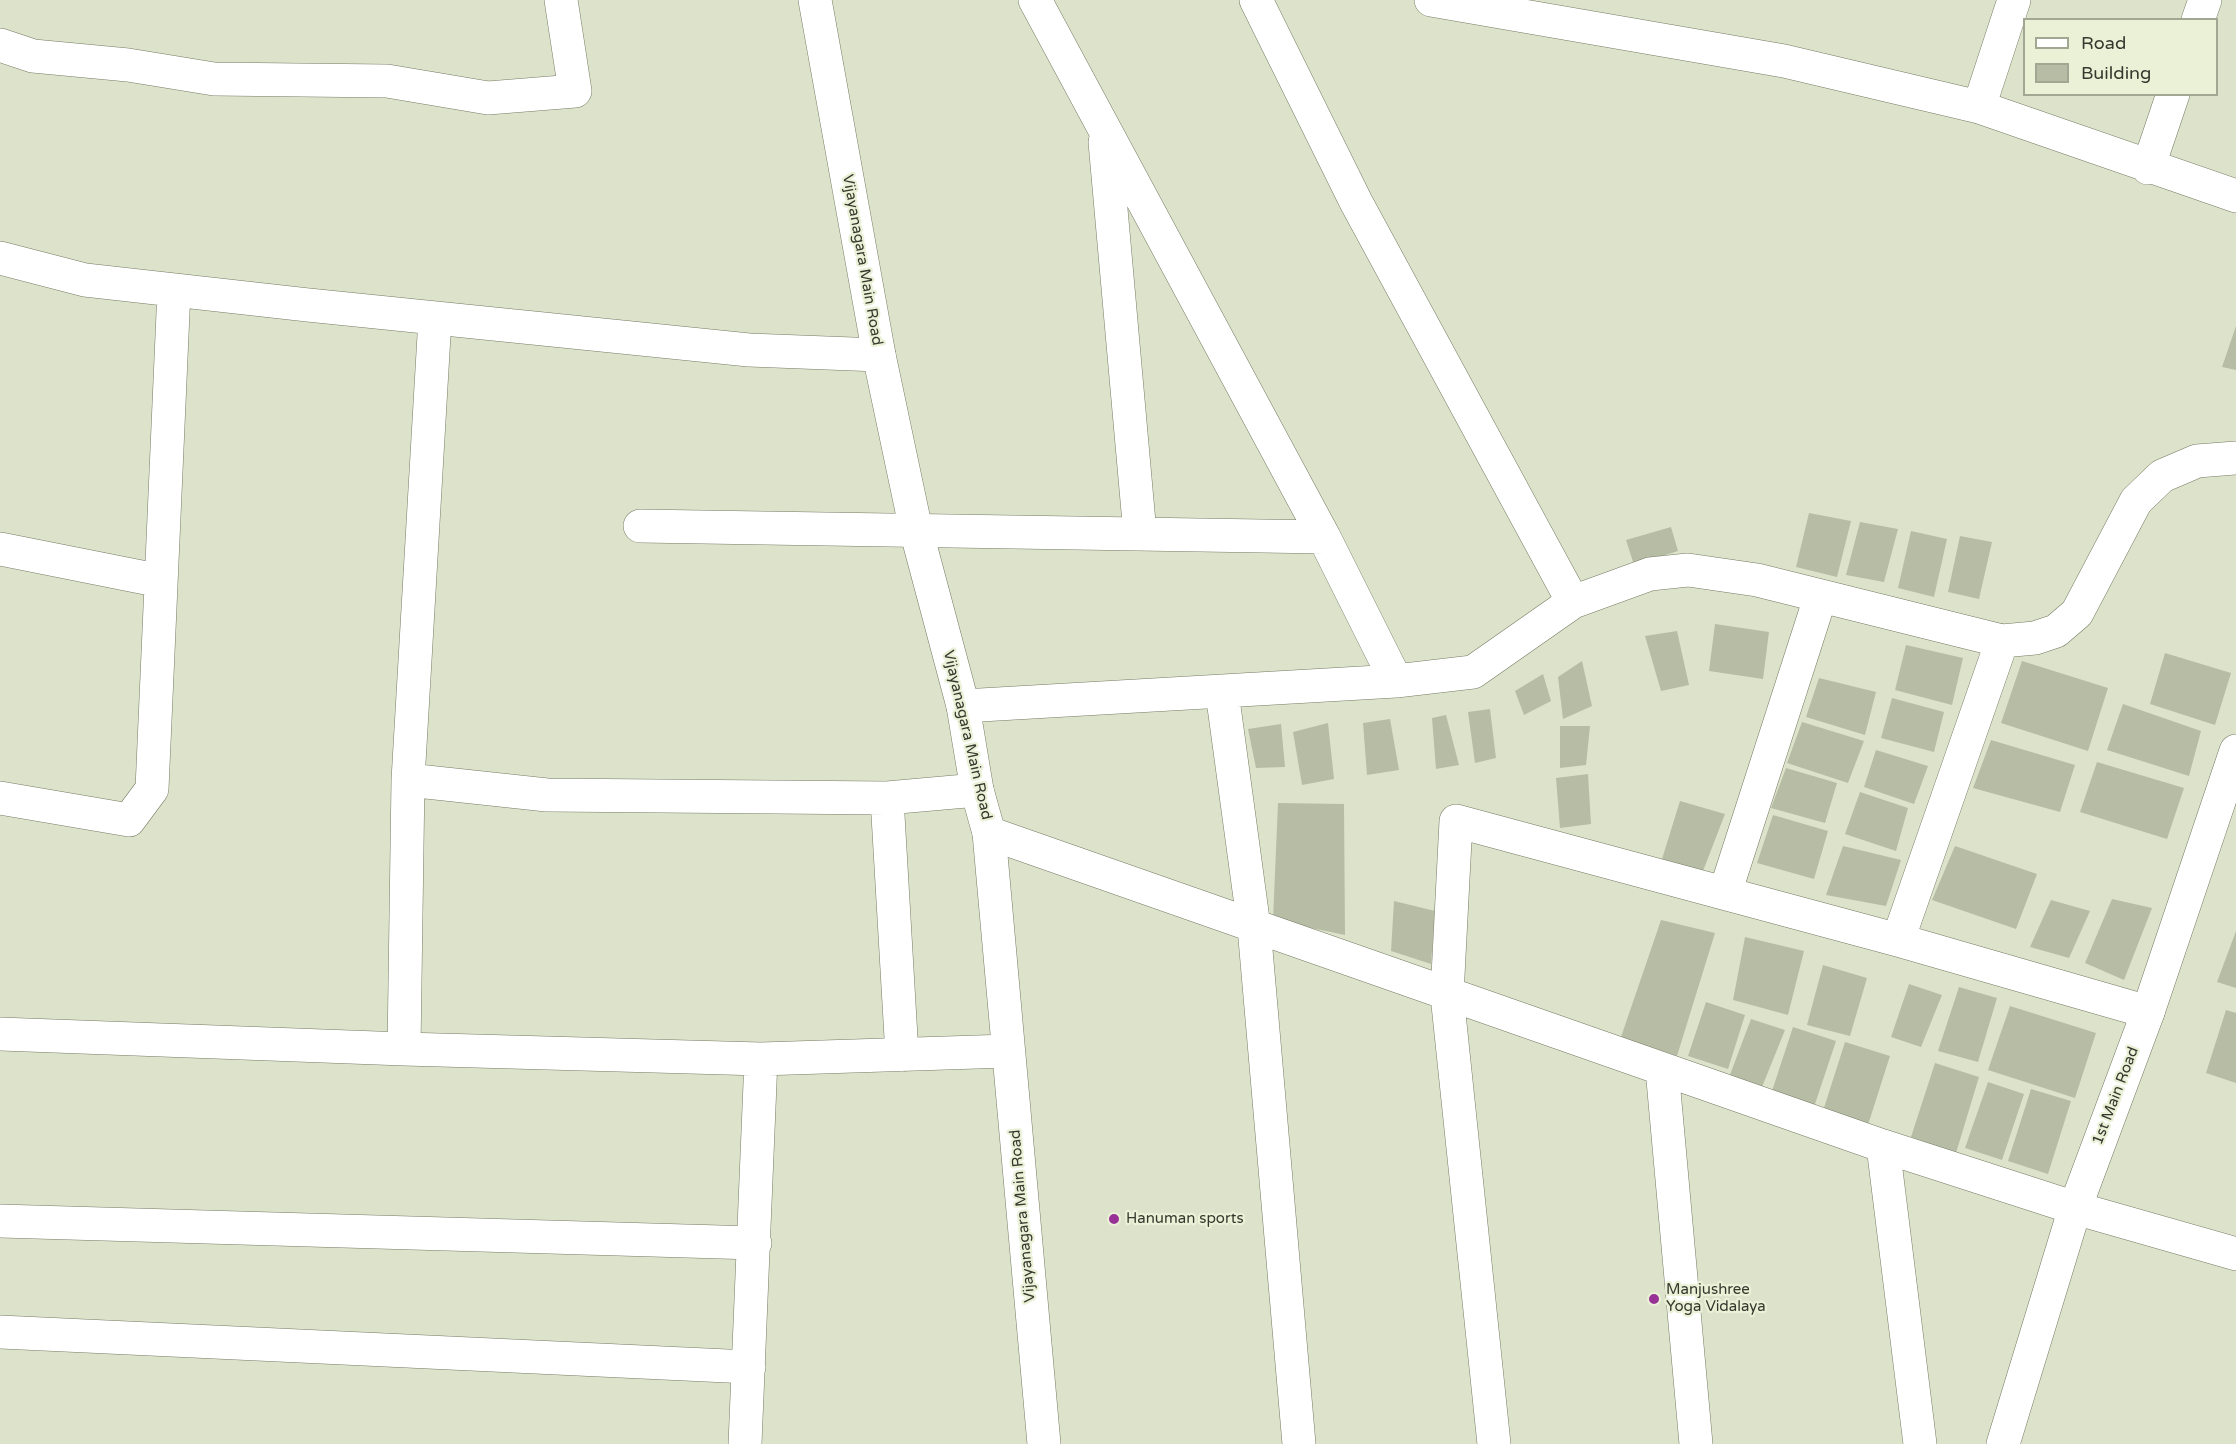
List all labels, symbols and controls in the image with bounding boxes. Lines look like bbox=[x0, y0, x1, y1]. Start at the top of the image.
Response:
legend bbox=[2023, 18, 2218, 96]
text: Road bbox=[2081, 32, 2126, 54]
text: Building bbox=[2081, 62, 2151, 84]
street label: Vijayanagara Main Road bbox=[838, 173, 886, 347]
street label: Vijayanagara Main Road bbox=[939, 648, 995, 822]
street label: 1st Main Road bbox=[2089, 1044, 2143, 1148]
street label: Vijayanagara Main Road bbox=[1006, 1129, 1040, 1303]
place label: Hanuman sports bbox=[1126, 1210, 1244, 1228]
marker: Hanuman sports bbox=[1107, 1212, 1121, 1226]
place label: Manjushree Yoga Vidalaya bbox=[1666, 1281, 1766, 1316]
marker: Manjushree Yoga Vidalaya bbox=[1647, 1292, 1661, 1306]

